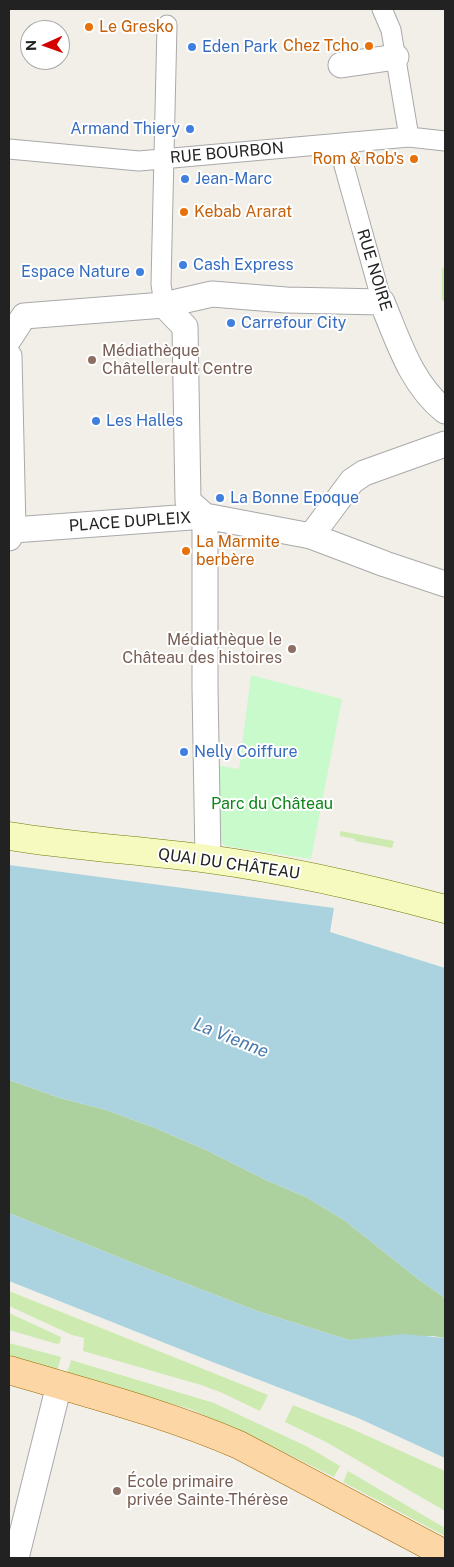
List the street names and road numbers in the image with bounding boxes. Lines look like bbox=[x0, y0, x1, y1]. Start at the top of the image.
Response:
street label: RUE BOURBON bbox=[169, 138, 285, 168]
street label: RUE NOIRE bbox=[352, 227, 396, 313]
street label: PLACE DUPLEIX bbox=[68, 508, 192, 536]
street label: QUAI DU CHÂTEAU bbox=[157, 845, 301, 883]

